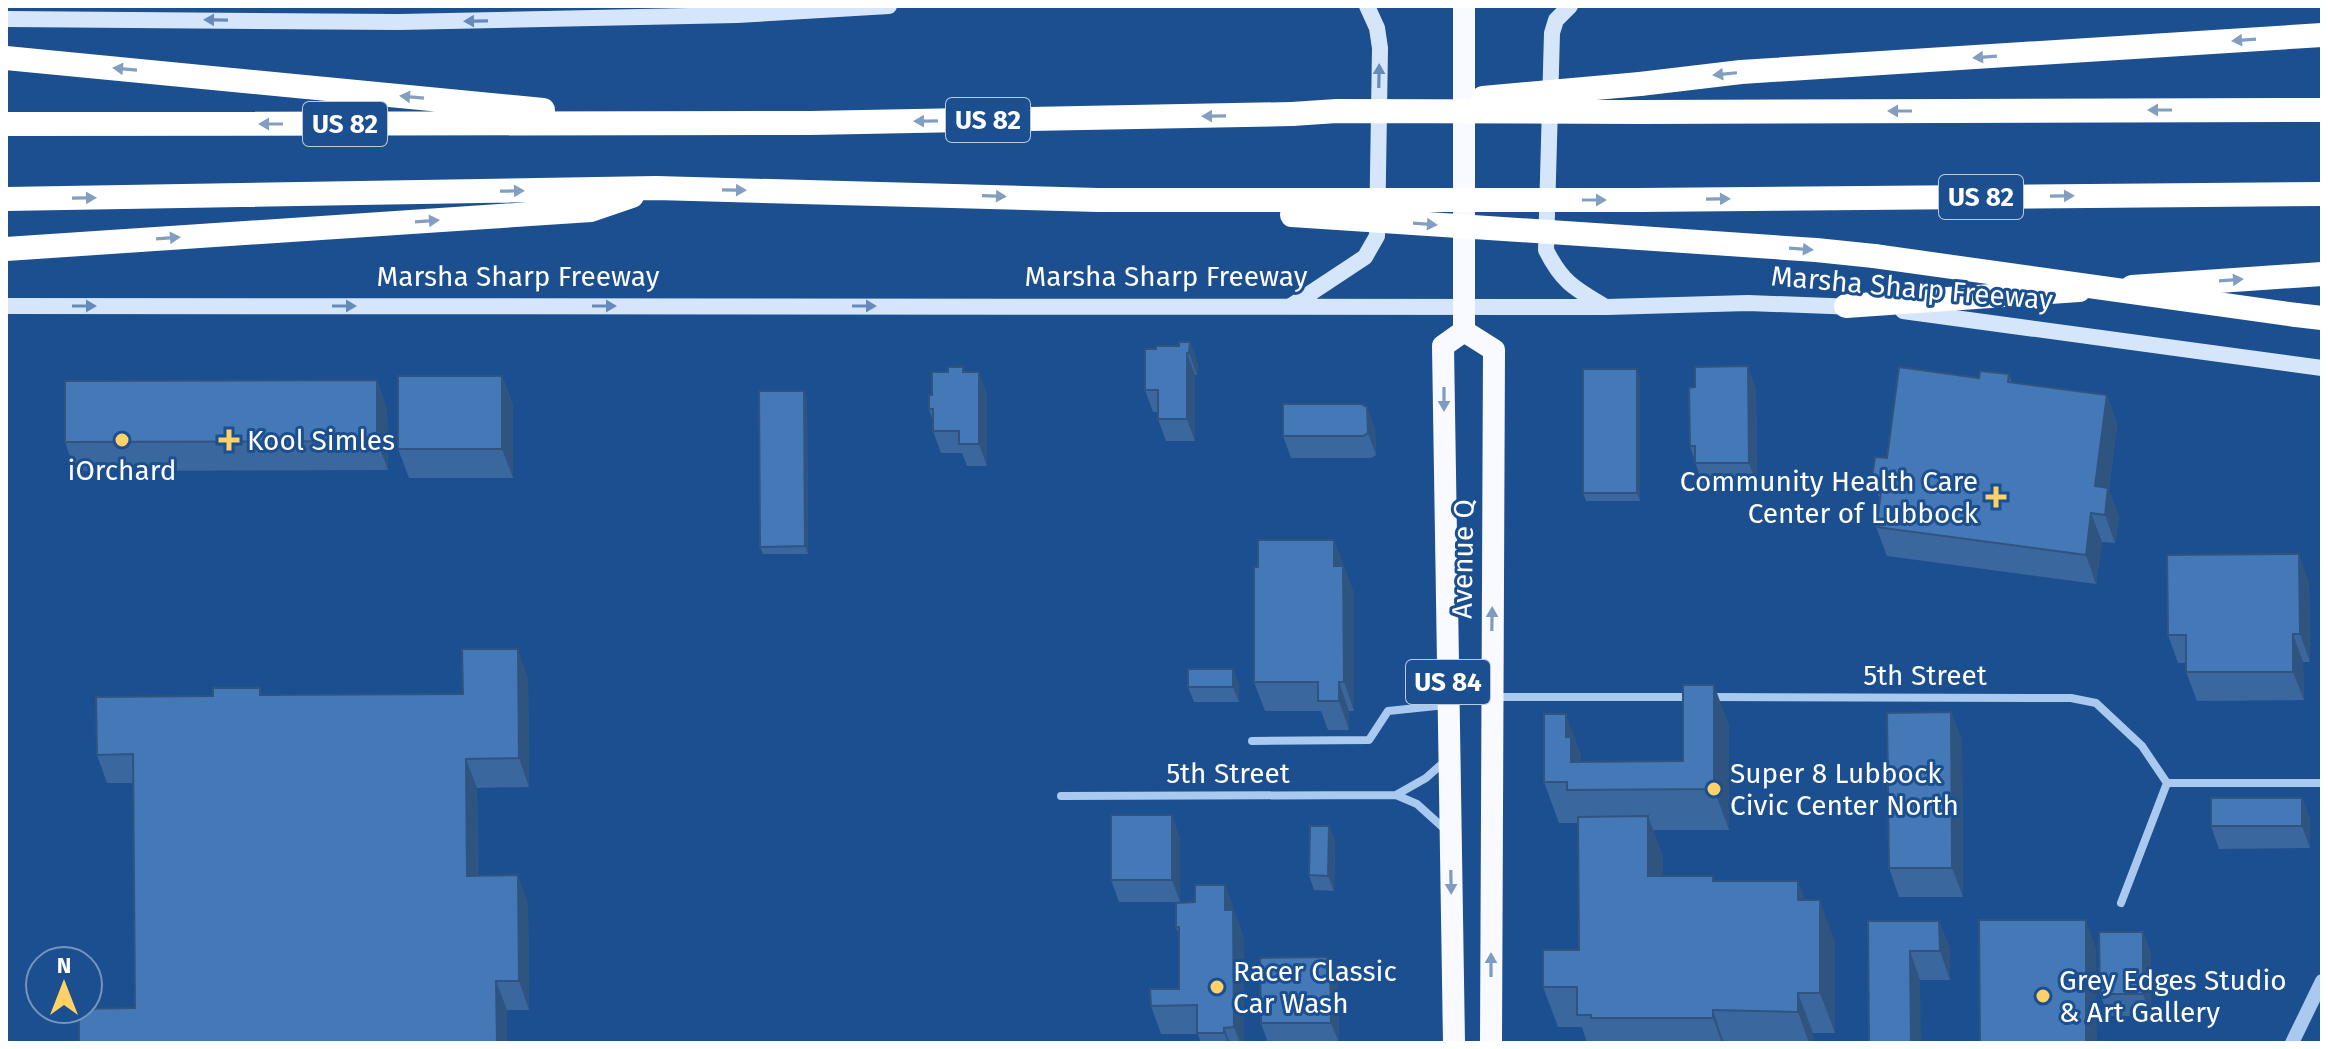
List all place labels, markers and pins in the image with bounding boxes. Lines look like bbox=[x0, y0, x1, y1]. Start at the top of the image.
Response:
place label: Kool Simles bbox=[247, 424, 395, 457]
marker: Kool Simles bbox=[218, 429, 240, 451]
marker: iOrchard bbox=[113, 431, 131, 449]
place label: iOrchard bbox=[68, 454, 176, 487]
place label: Community Health Care Center of Lubbock bbox=[1680, 465, 1979, 530]
marker: Community Health Care Center of Lubbock bbox=[1985, 486, 2007, 508]
place label: Super 8 Lubbock Civic Center North bbox=[1730, 757, 1959, 822]
marker: Super 8 Lubbock Civic Center North bbox=[1705, 780, 1723, 798]
place label: Racer Classic Car Wash bbox=[1233, 955, 1397, 1020]
place label: Grey Edges Studio & Art Gallery bbox=[2059, 964, 2287, 1029]
marker: Racer Classic Car Wash bbox=[1208, 978, 1226, 996]
marker: Grey Edges Studio & Art Gallery bbox=[2034, 987, 2052, 1005]

